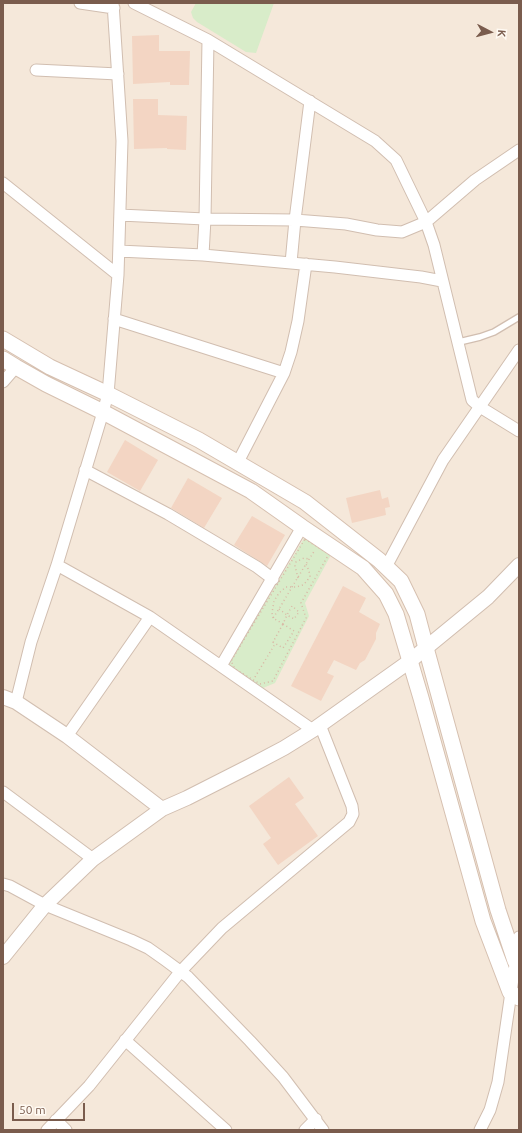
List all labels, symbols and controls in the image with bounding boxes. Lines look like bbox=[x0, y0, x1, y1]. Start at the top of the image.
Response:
north arrow bbox=[470, 12, 510, 52]
text: K bbox=[496, 29, 508, 38]
scale bar bbox=[14, 1095, 87, 1121]
text: 50 m bbox=[19, 1103, 46, 1116]

